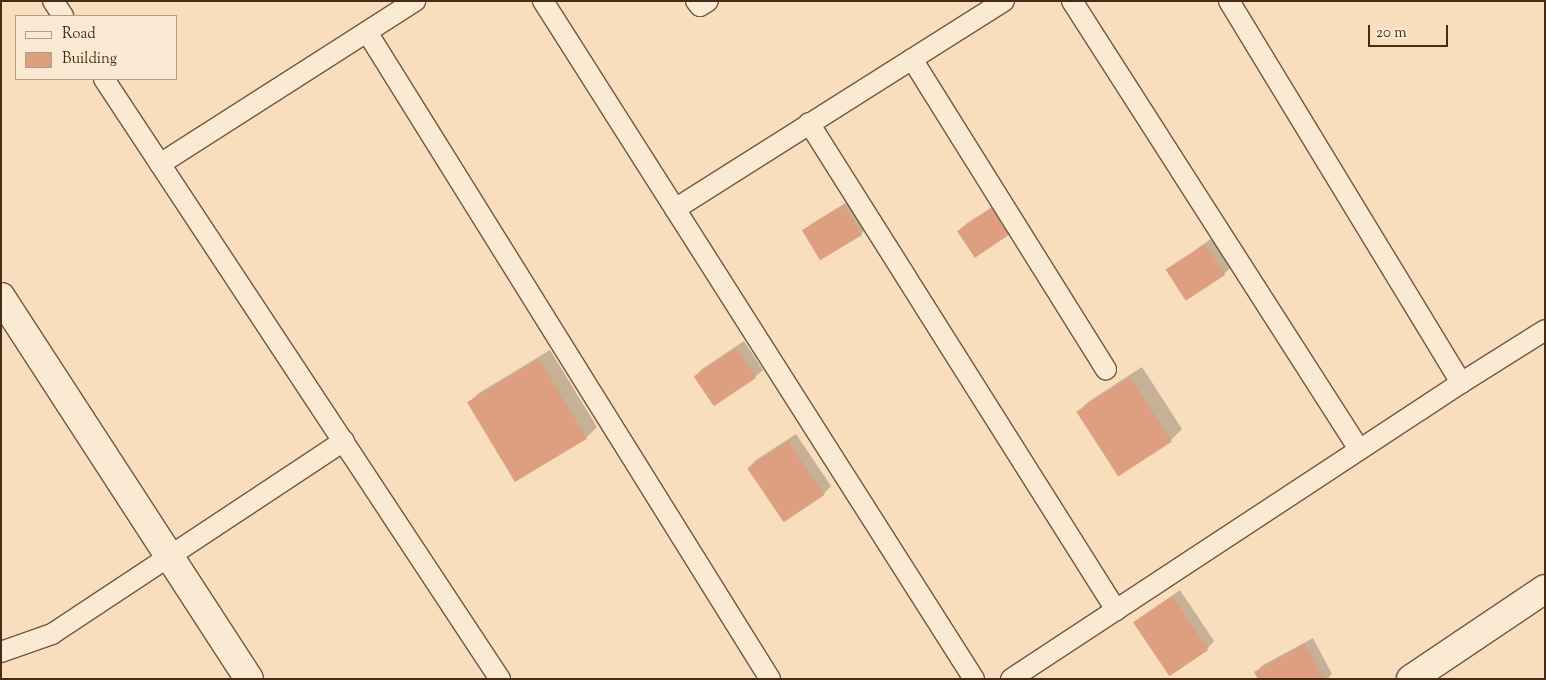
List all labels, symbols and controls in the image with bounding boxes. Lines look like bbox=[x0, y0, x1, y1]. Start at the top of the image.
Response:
legend bbox=[15, 15, 178, 80]
scale bar bbox=[1371, 15, 1451, 47]
text: 20 m bbox=[1376, 23, 1407, 44]
text: Road bbox=[62, 24, 96, 45]
text: Building bbox=[62, 49, 117, 70]

